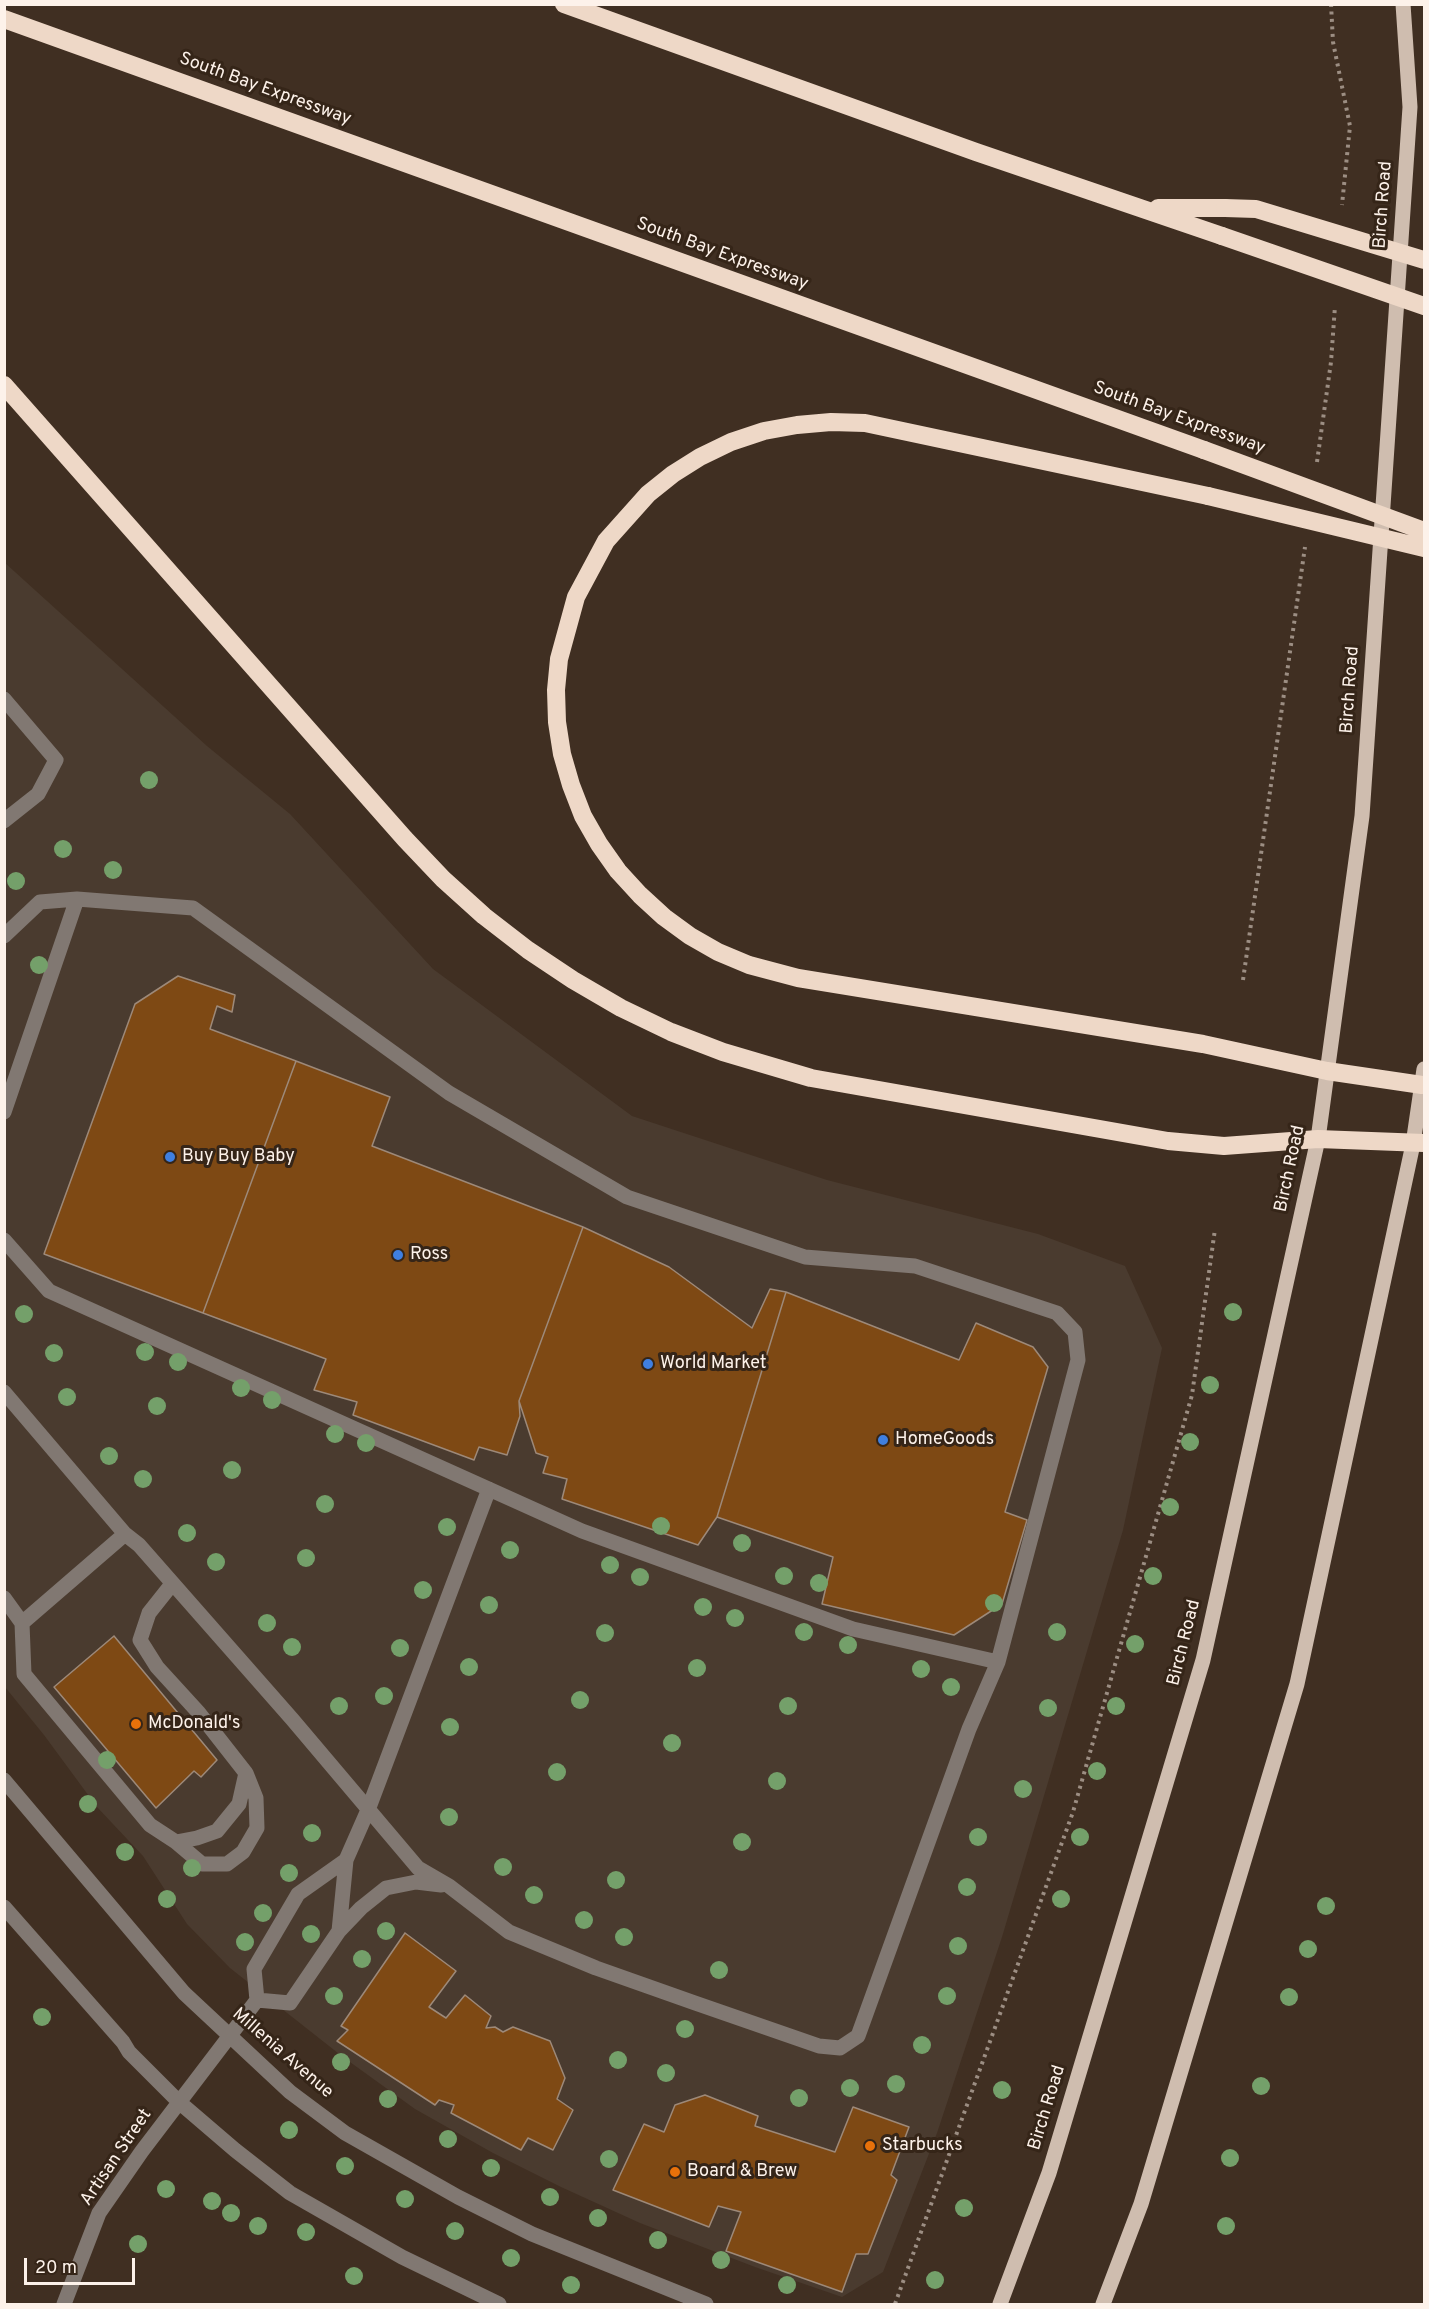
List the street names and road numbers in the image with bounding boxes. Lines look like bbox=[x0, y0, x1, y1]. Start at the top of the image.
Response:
street label: South Bay Expressway bbox=[176, 49, 354, 131]
street label: Birch Road bbox=[1370, 160, 1398, 250]
street label: South Bay Expressway bbox=[633, 214, 811, 296]
street label: South Bay Expressway bbox=[1090, 378, 1268, 460]
street label: Birch Road bbox=[1337, 645, 1365, 735]
street label: Birch Road bbox=[1271, 1124, 1311, 1214]
street label: Birch Road bbox=[1164, 1598, 1206, 1688]
street label: Millenia Avenue bbox=[227, 2004, 337, 2104]
street label: Birch Road bbox=[1025, 2063, 1071, 2153]
street label: Artisan Street bbox=[77, 2105, 157, 2211]

